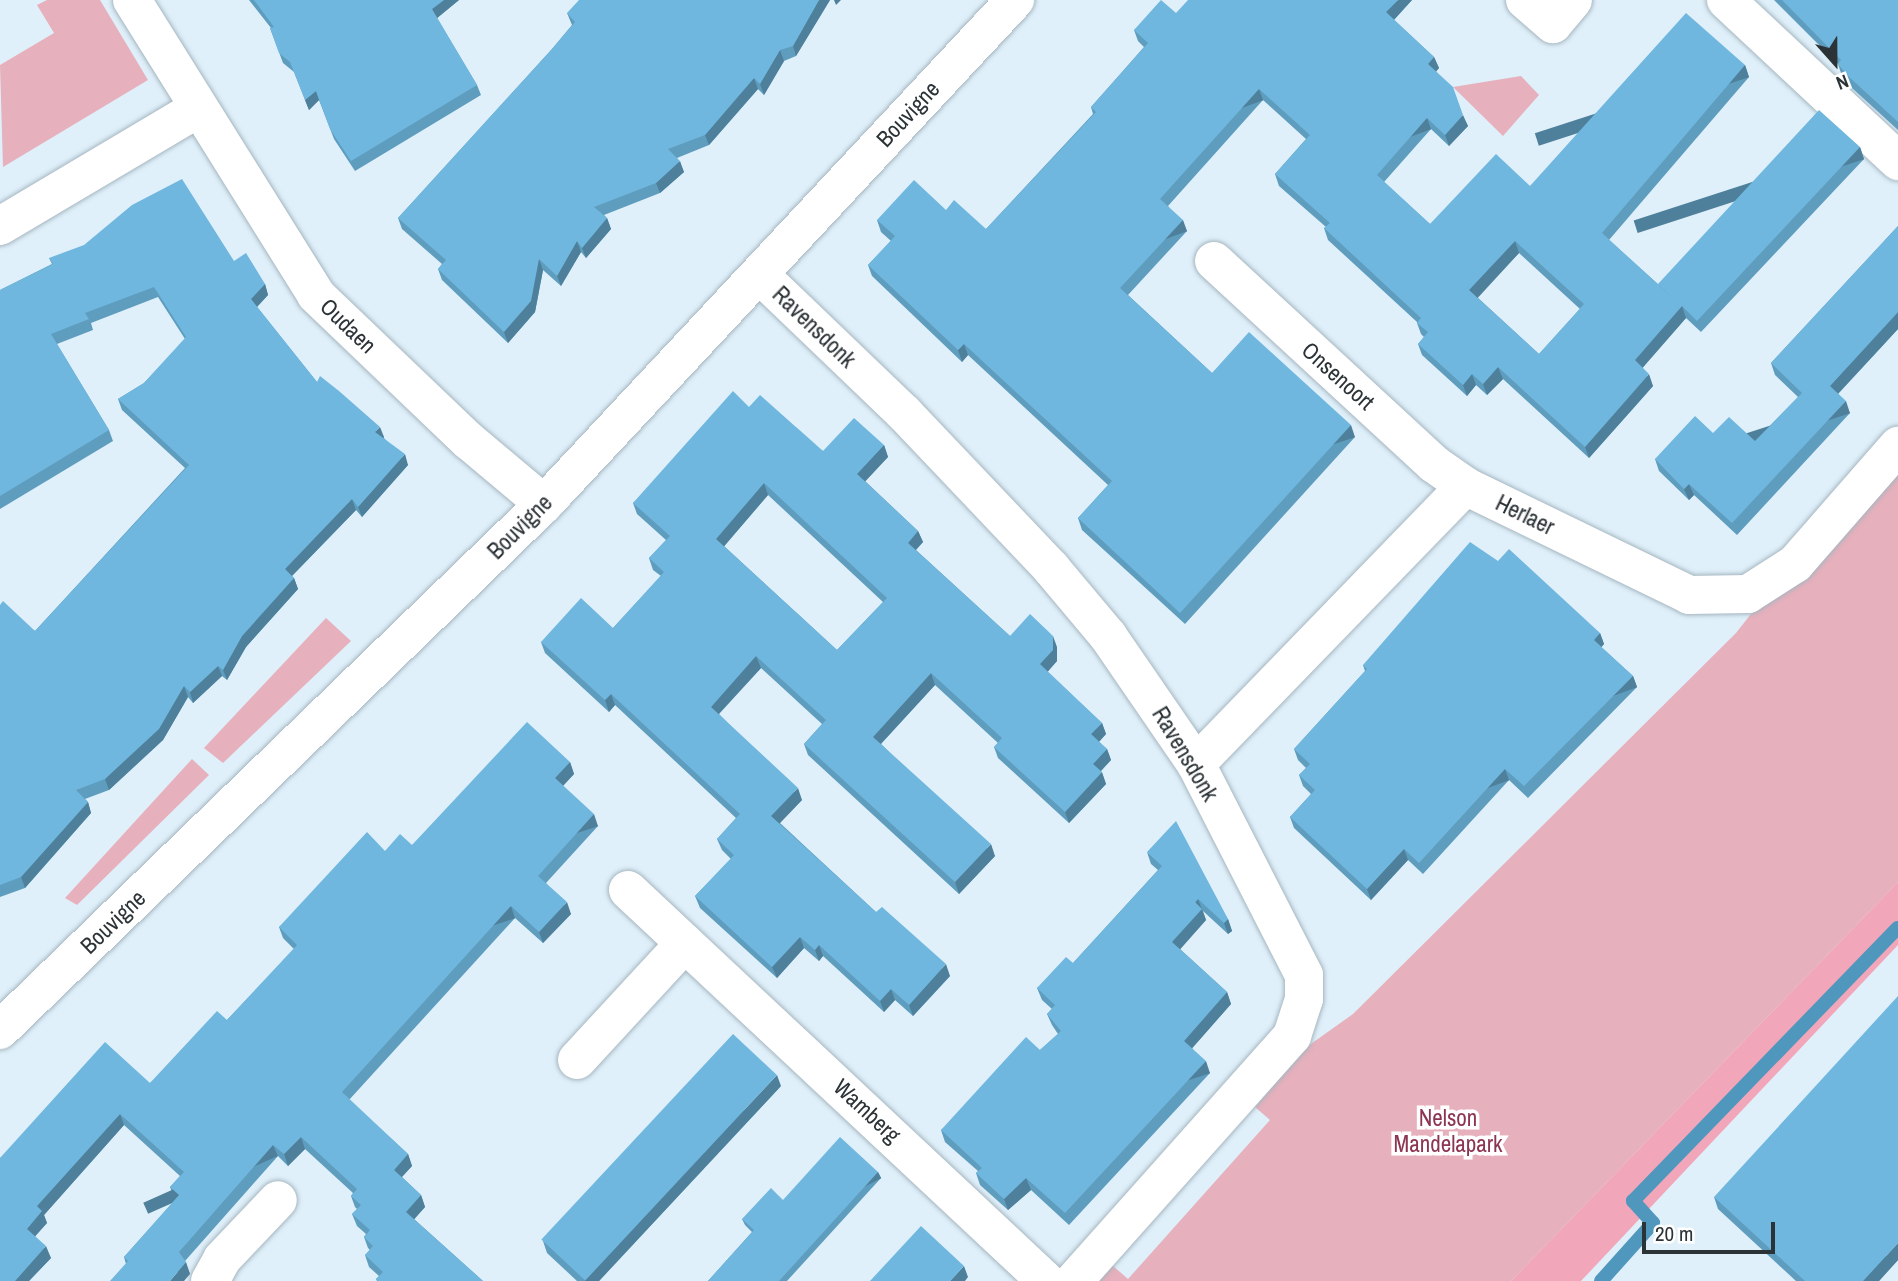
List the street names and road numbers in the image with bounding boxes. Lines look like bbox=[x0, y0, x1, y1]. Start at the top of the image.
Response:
street label: Bouvigne bbox=[871, 75, 945, 153]
street label: Ravensdonk bbox=[767, 281, 861, 373]
street label: Oudaen bbox=[314, 293, 382, 359]
street label: Onsenoort bbox=[1296, 336, 1380, 416]
street label: Bouvigne bbox=[482, 489, 558, 565]
street label: Herlaer bbox=[1491, 489, 1559, 541]
street label: Ravensdonk bbox=[1146, 702, 1224, 806]
street label: Bouvigne bbox=[75, 884, 151, 960]
street label: Wamberg bbox=[828, 1073, 906, 1149]

